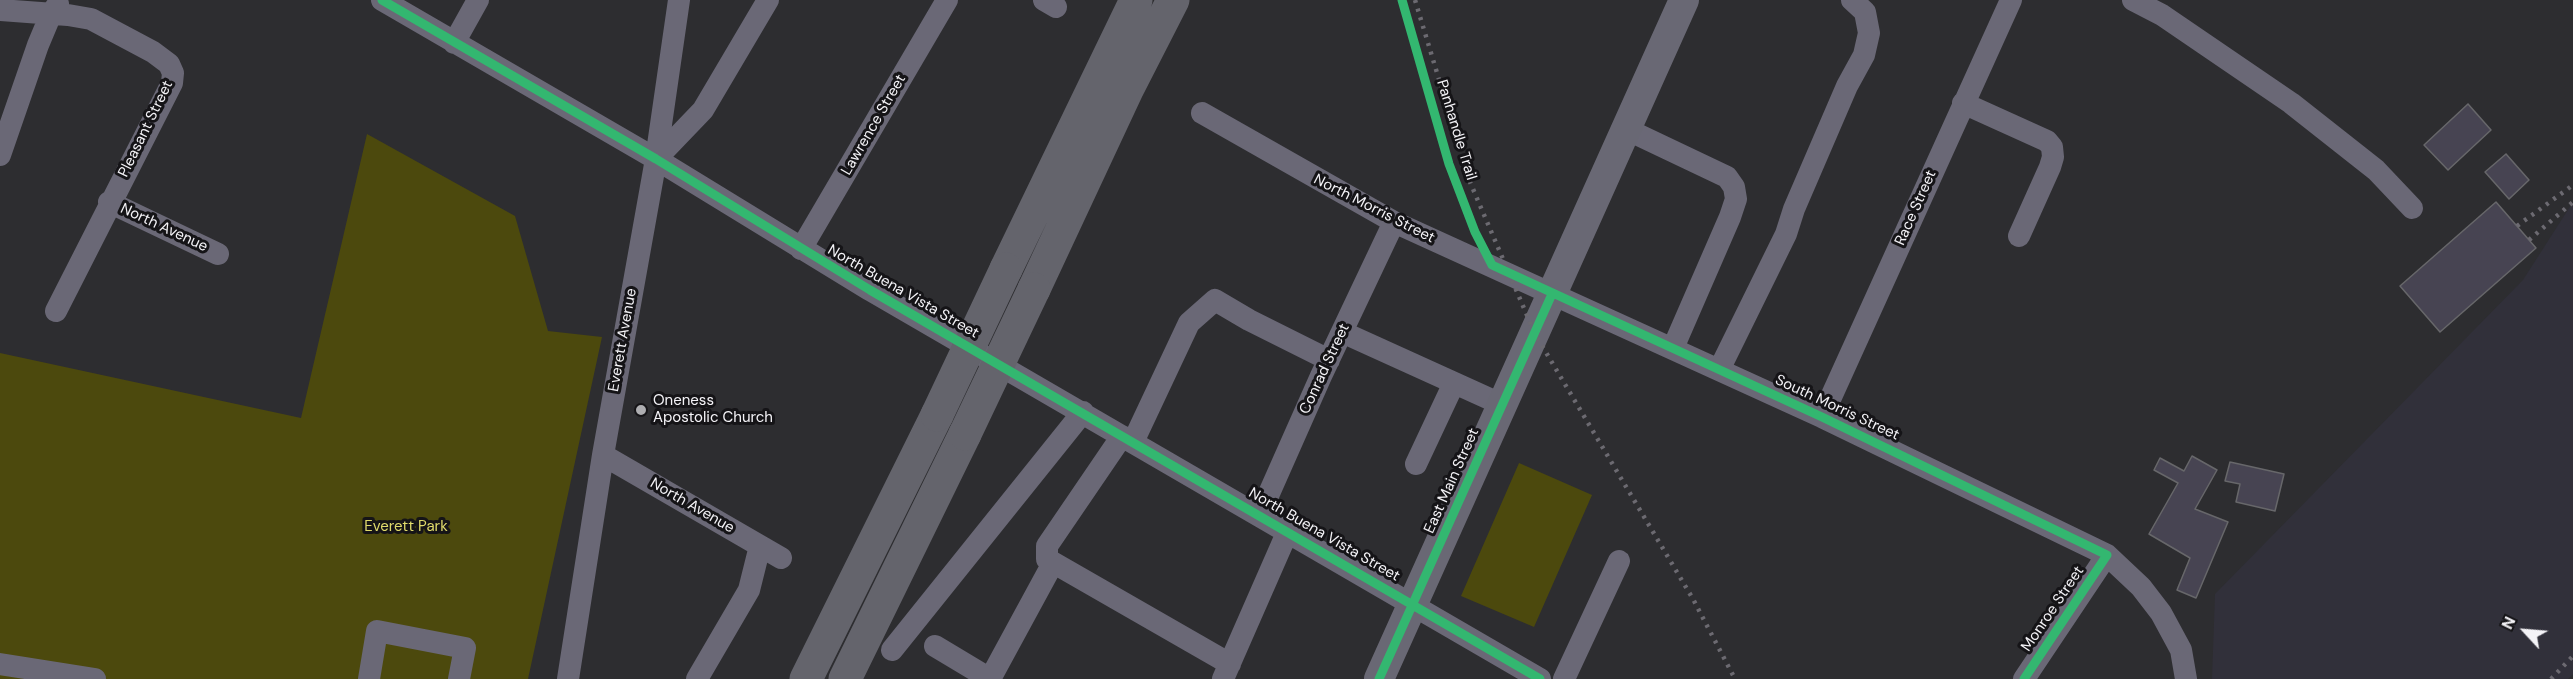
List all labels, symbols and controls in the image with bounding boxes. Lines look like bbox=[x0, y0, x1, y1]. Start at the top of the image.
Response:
street label: Lawrence Street bbox=[838, 71, 910, 179]
street label: Pleasant Street bbox=[115, 78, 177, 180]
street label: Panhandle Trail bbox=[1432, 78, 1480, 182]
street label: Race Street bbox=[1891, 168, 1941, 248]
street label: North Morris Street bbox=[1310, 171, 1438, 247]
street label: North Avenue bbox=[117, 200, 211, 256]
street label: North Buena Vista Street bbox=[824, 241, 982, 343]
street label: Everett Avenue bbox=[605, 287, 641, 393]
street label: Conrad Street bbox=[1296, 321, 1354, 417]
street label: South Morris Street bbox=[1772, 371, 1902, 445]
place label: Oneness Apostolic Church bbox=[653, 392, 773, 427]
marker: Oneness Apostolic Church bbox=[634, 403, 648, 417]
street label: East Main Street bbox=[1421, 426, 1483, 536]
street label: North Avenue bbox=[647, 475, 737, 537]
street label: North Buena Vista Street bbox=[1245, 484, 1403, 586]
park label: Everett Park bbox=[364, 518, 448, 536]
street label: Monroe Street bbox=[2018, 563, 2088, 655]
north arrow bbox=[2495, 601, 2555, 661]
text: N bbox=[2496, 613, 2520, 633]

